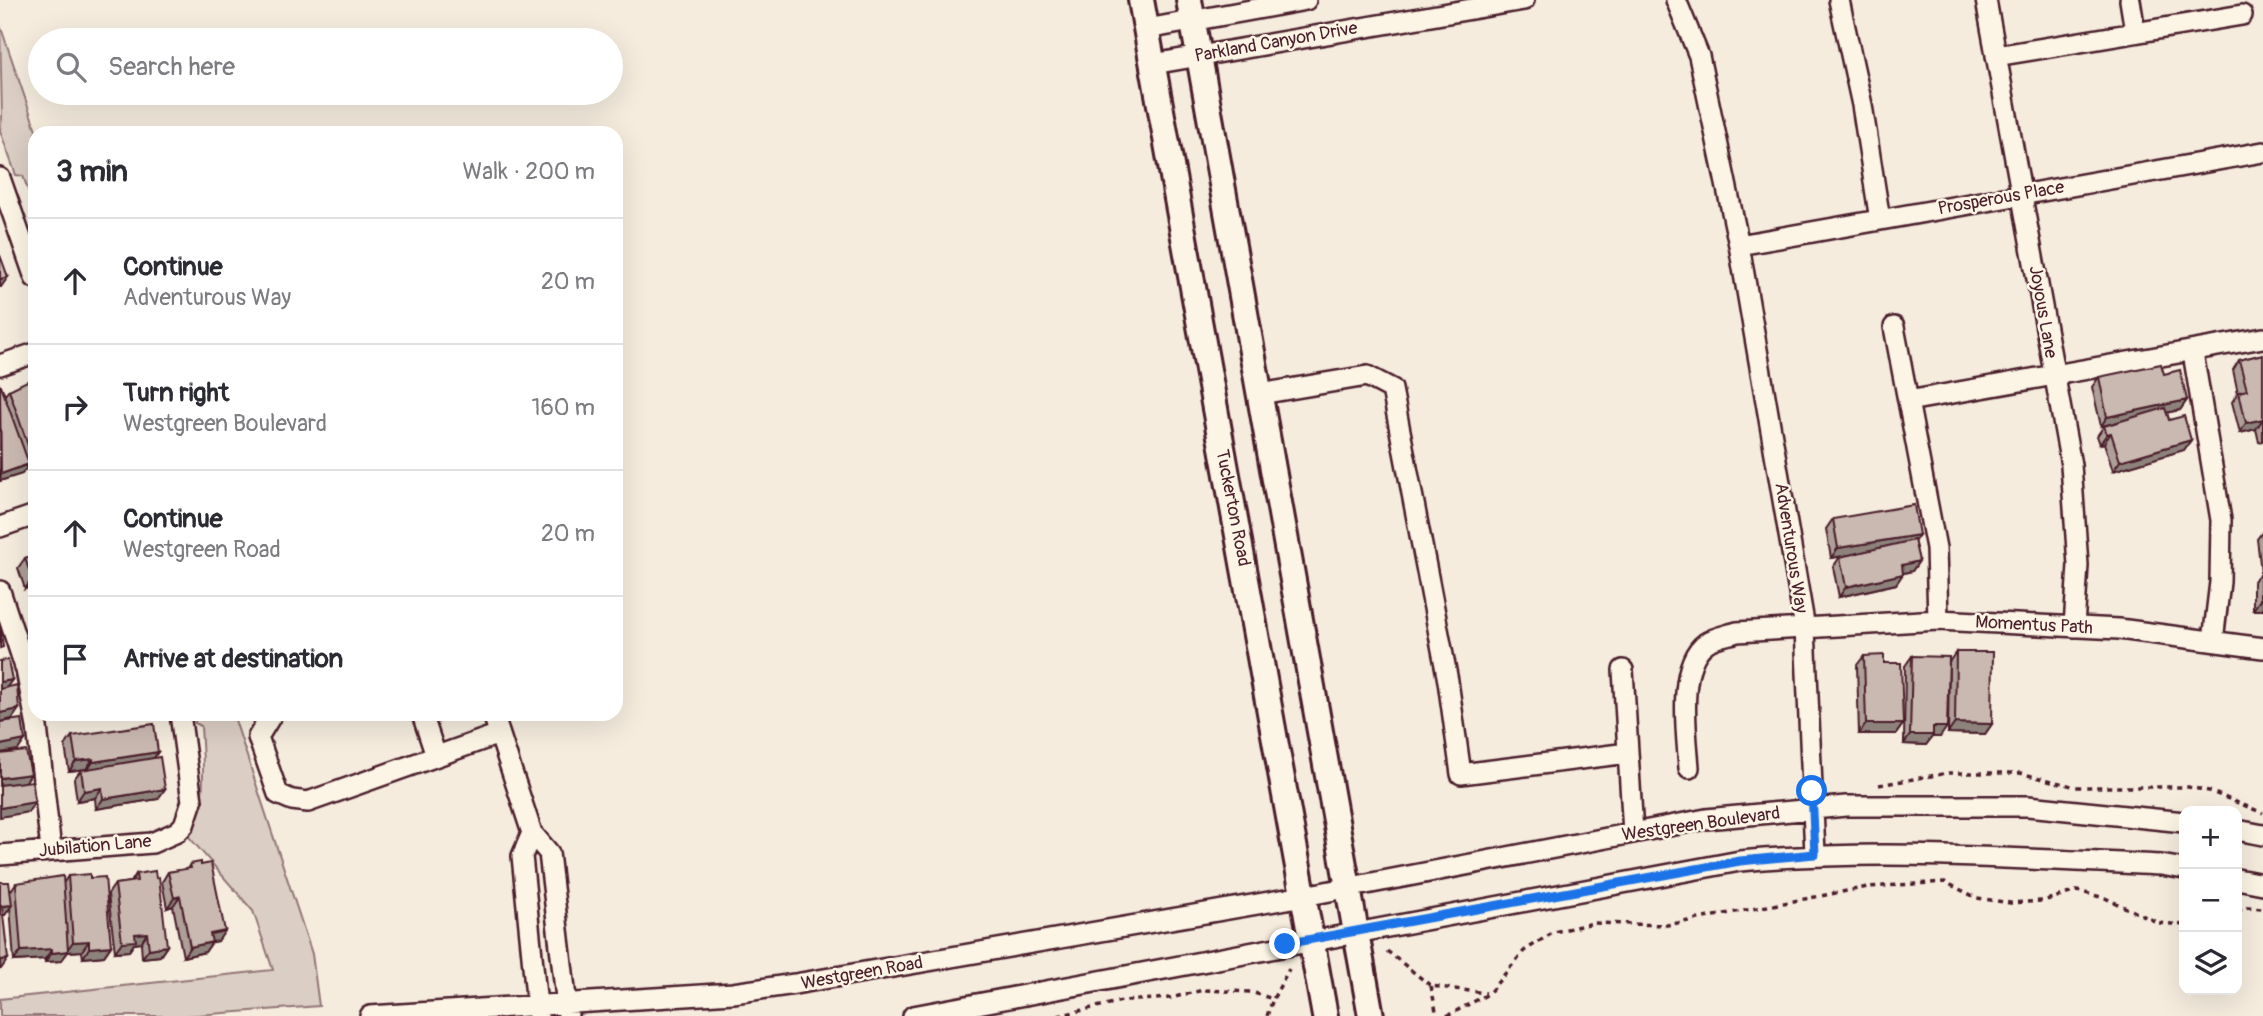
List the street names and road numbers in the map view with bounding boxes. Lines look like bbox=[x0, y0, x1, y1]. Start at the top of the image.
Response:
street label: Parkland Canyon Drive bbox=[1193, 16, 1359, 68]
street label: Prosperous Place bbox=[1936, 176, 2066, 220]
street label: Joyous Lane bbox=[2024, 264, 2062, 360]
street label: Tuckerton Road bbox=[1210, 448, 1256, 568]
street label: Adventurous Way bbox=[1769, 481, 1813, 615]
street label: Momentus Path bbox=[1975, 610, 2093, 640]
street label: Westgreen Boulevard bbox=[1620, 802, 1782, 846]
street label: Jubilation Lane bbox=[38, 830, 152, 862]
street label: Westgreen Road bbox=[799, 951, 925, 995]

